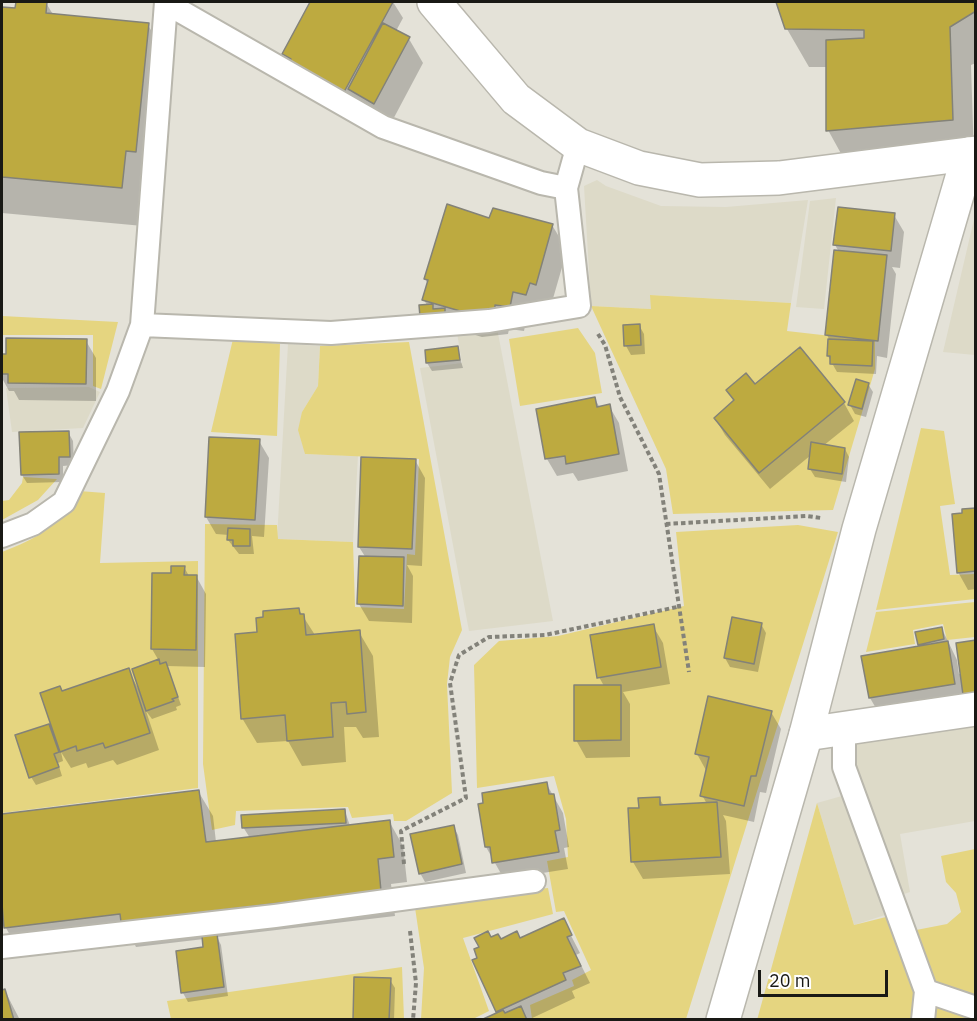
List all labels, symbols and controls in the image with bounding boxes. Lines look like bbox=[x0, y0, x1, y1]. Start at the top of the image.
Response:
scale bar bbox=[761, 958, 892, 996]
text: 20 m bbox=[769, 969, 811, 992]

